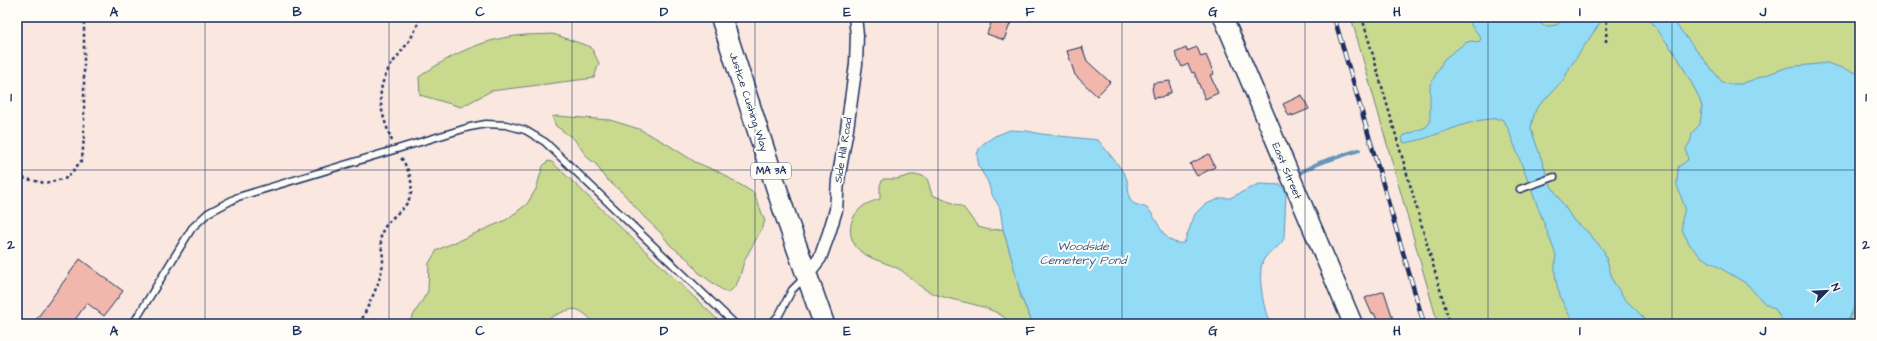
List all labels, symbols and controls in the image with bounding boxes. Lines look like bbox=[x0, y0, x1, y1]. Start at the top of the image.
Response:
text: A bbox=[110, 3, 119, 21]
text: B bbox=[292, 3, 302, 21]
text: C bbox=[475, 3, 485, 21]
text: D bbox=[660, 3, 669, 21]
text: E bbox=[843, 3, 851, 21]
text: F bbox=[1025, 3, 1035, 21]
text: G bbox=[1208, 3, 1218, 21]
text: H bbox=[1393, 3, 1401, 21]
text: I bbox=[1579, 3, 1581, 21]
text: J bbox=[1759, 3, 1767, 21]
street label: Justice Cushing Way bbox=[725, 50, 772, 154]
text: 1 bbox=[10, 88, 12, 106]
text: 1 bbox=[1865, 88, 1867, 106]
street label: Side Hill Road bbox=[830, 116, 856, 184]
street label: East Street bbox=[1268, 140, 1306, 202]
road number: MA 3A bbox=[751, 163, 791, 179]
text: 2 bbox=[6, 236, 15, 254]
text: 2 bbox=[1861, 236, 1870, 254]
water label: Woodside Cemetery Pond bbox=[1040, 238, 1129, 269]
north arrow bbox=[1807, 271, 1847, 311]
text: N bbox=[1827, 281, 1844, 293]
text: A bbox=[110, 322, 119, 340]
text: B bbox=[292, 322, 302, 340]
text: C bbox=[475, 322, 485, 340]
text: D bbox=[660, 322, 669, 340]
text: E bbox=[843, 322, 851, 340]
text: F bbox=[1025, 322, 1035, 340]
text: G bbox=[1208, 322, 1218, 340]
text: H bbox=[1393, 322, 1401, 340]
text: I bbox=[1579, 322, 1581, 340]
text: J bbox=[1759, 322, 1767, 340]

